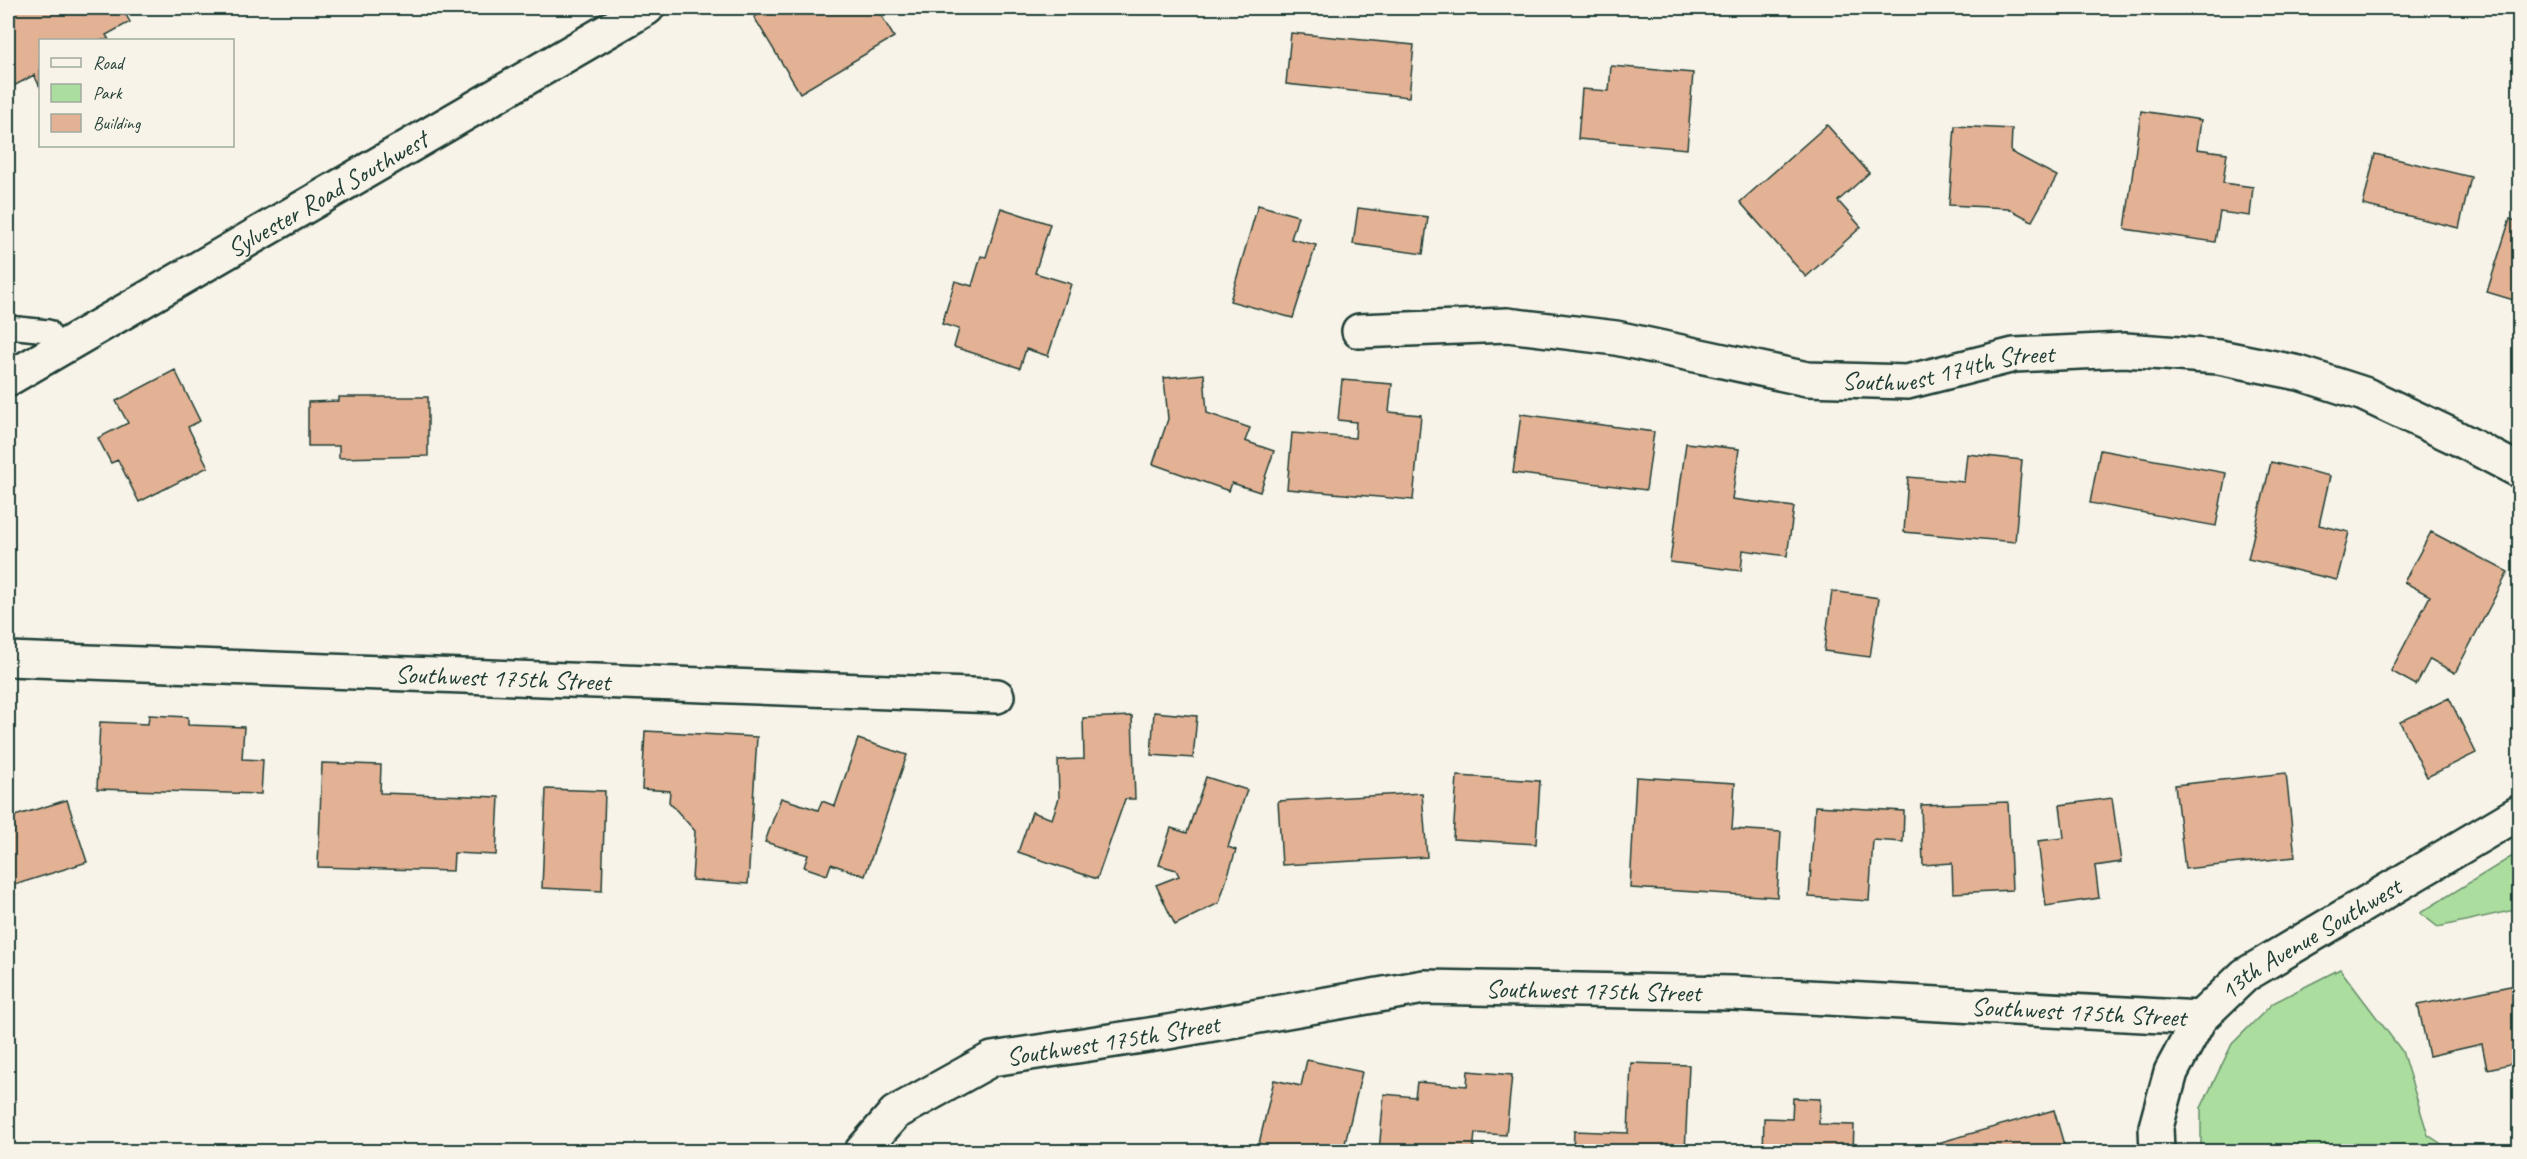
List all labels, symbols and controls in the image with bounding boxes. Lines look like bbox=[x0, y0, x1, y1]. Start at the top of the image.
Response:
legend bbox=[39, 39, 234, 147]
text: Road bbox=[93, 52, 126, 74]
text: Park bbox=[93, 82, 123, 104]
text: Building bbox=[93, 112, 142, 134]
street label: Sylvester Road Southwest bbox=[221, 121, 436, 265]
street label: Southwest 174th Street bbox=[1842, 337, 2057, 399]
street label: Southwest 175th Street bbox=[394, 657, 613, 699]
street label: 13th Avenue Southwest bbox=[2213, 869, 2409, 1007]
street label: Southwest 175th Street bbox=[1485, 972, 1704, 1009]
street label: Southwest 175th Street bbox=[1970, 990, 2189, 1034]
street label: Southwest 175th Street bbox=[1004, 1007, 1224, 1074]

